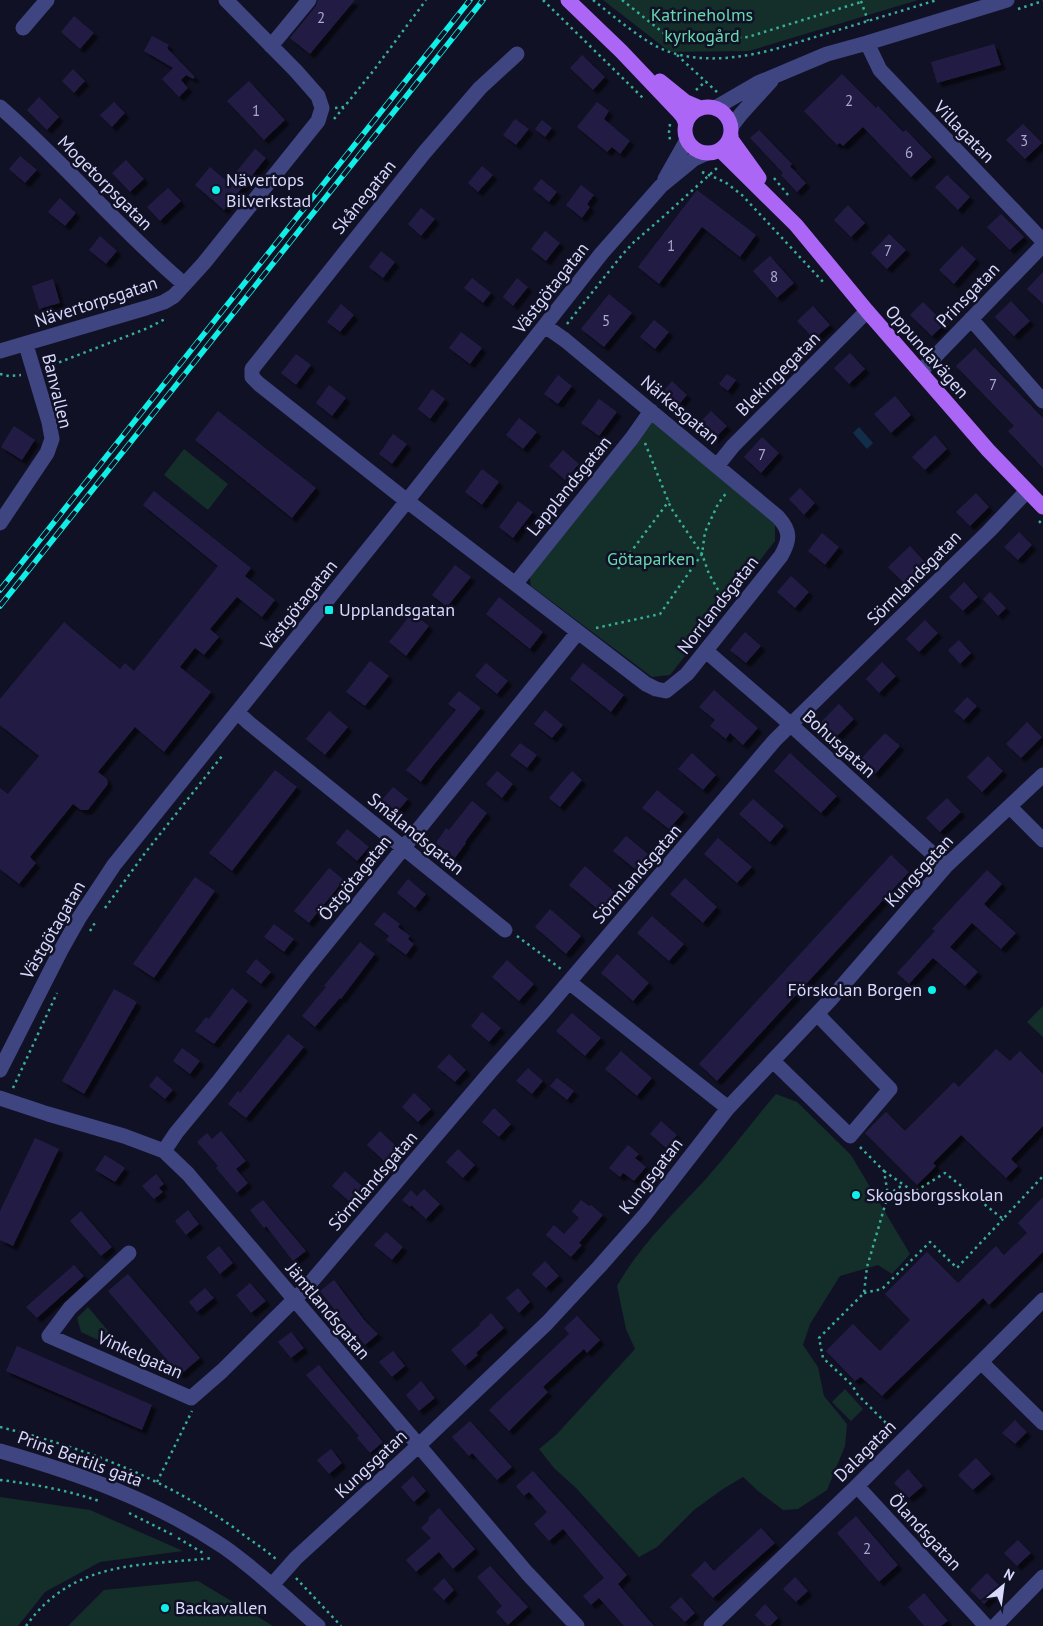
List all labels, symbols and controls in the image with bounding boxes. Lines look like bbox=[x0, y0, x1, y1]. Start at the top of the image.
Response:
park label: Katrineholms kyrkogård bbox=[651, 3, 753, 47]
house number: 2 bbox=[317, 8, 325, 27]
house number: 2 bbox=[845, 91, 853, 110]
street label: Villagatan bbox=[928, 95, 1000, 168]
house number: 1 bbox=[252, 101, 260, 120]
street label: Mogetorpsgatan bbox=[53, 130, 158, 235]
house number: 3 bbox=[1020, 131, 1028, 150]
house number: 6 bbox=[905, 143, 913, 162]
street label: Skånegatan bbox=[327, 155, 401, 239]
place label: Nävertops Bilverkstad bbox=[226, 168, 311, 212]
marker: Nävertops Bilverkstad bbox=[210, 184, 222, 196]
house number: 1 bbox=[667, 236, 675, 255]
street label: Västgötagatan bbox=[507, 237, 593, 339]
house number: 7 bbox=[884, 241, 892, 260]
street label: Prinsgatan bbox=[931, 257, 1004, 332]
house number: 8 bbox=[770, 267, 778, 286]
street label: Nävertorpsgatan bbox=[32, 271, 160, 332]
street label: Oppundavägen bbox=[881, 300, 974, 403]
house number: 5 bbox=[602, 311, 610, 330]
street label: Blekingegatan bbox=[731, 327, 825, 421]
street label: Banvallen bbox=[37, 351, 78, 431]
street label: Närkesgatan bbox=[636, 370, 724, 449]
house number: 7 bbox=[989, 375, 997, 394]
street label: Lapplandsgatan bbox=[521, 431, 616, 540]
house number: 7 bbox=[758, 445, 766, 464]
street label: Sörmlandsgatan bbox=[861, 525, 966, 630]
park label: Götaparken bbox=[607, 547, 695, 570]
street label: Norrlandsgatan bbox=[672, 551, 763, 659]
street label: Västgötagatan bbox=[255, 555, 342, 655]
place label: Upplandsgatan bbox=[339, 598, 455, 621]
marker: Upplandsgatan bbox=[323, 604, 335, 616]
street label: Bohusgatan bbox=[798, 705, 881, 783]
street label: Smålandsgatan bbox=[363, 788, 469, 880]
street label: Sörmlandsgatan bbox=[587, 819, 686, 928]
street label: Östgötagatan bbox=[313, 830, 396, 925]
street label: Kungsgatan bbox=[879, 830, 958, 912]
street label: Västgötagatan bbox=[15, 877, 90, 984]
place label: Förskolan Borgen bbox=[788, 978, 922, 1001]
marker: Förskolan Borgen bbox=[926, 984, 938, 996]
street label: Sörmlandsgatan bbox=[323, 1126, 422, 1235]
street label: Kungsgatan bbox=[614, 1133, 688, 1219]
place label: Skogsborgsskolan bbox=[866, 1183, 1003, 1206]
marker: Skogsborgsskolan bbox=[850, 1189, 862, 1201]
street label: Jämtlandsgatan bbox=[280, 1257, 376, 1364]
street label: Vinkelgatan bbox=[93, 1325, 187, 1384]
street label: Dalagatan bbox=[829, 1415, 900, 1486]
street label: Kungsgatan bbox=[330, 1424, 412, 1503]
street label: Prins Bertils gata bbox=[15, 1425, 146, 1492]
street label: Ölandsgatan bbox=[884, 1488, 967, 1575]
house number: 2 bbox=[863, 1539, 871, 1558]
north arrow bbox=[978, 1561, 1028, 1611]
text: N bbox=[1001, 1565, 1018, 1585]
place label: Backavallen bbox=[175, 1596, 267, 1619]
marker: Backavallen bbox=[159, 1602, 171, 1614]

